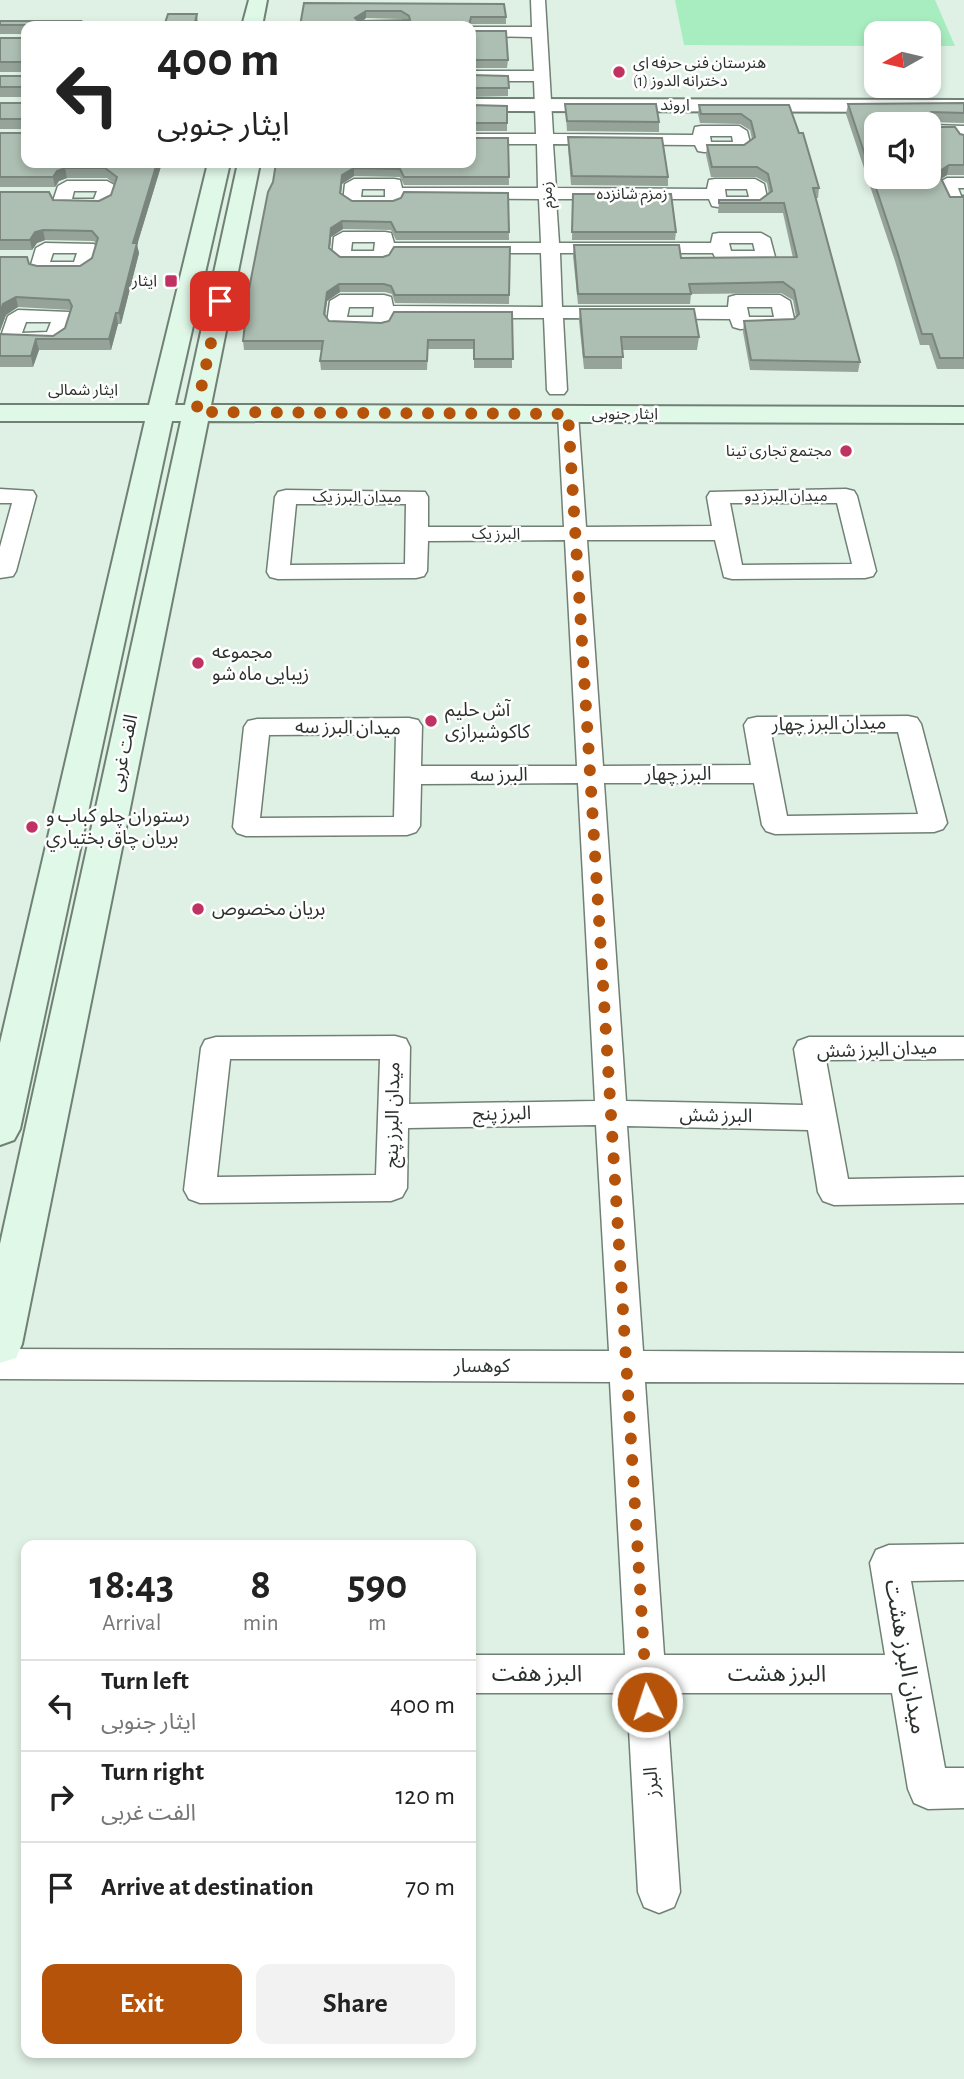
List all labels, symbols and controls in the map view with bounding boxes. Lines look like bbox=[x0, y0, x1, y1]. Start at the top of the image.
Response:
north arrow bbox=[864, 21, 942, 98]
map controls bbox=[864, 21, 941, 189]
text: 400 m bbox=[157, 36, 280, 85]
icon: left bbox=[42, 49, 133, 140]
place label: هنرستان فنی حرفه ای دخترانه الدوز (1) bbox=[633, 55, 766, 90]
marker: هنرستان فنی حرفه ای دخترانه الدوز (1) bbox=[611, 64, 627, 80]
street label: اروند bbox=[660, 97, 690, 114]
text: ایثار جنوبی bbox=[157, 109, 290, 141]
button: sound bbox=[864, 112, 941, 189]
street label: زمزم bbox=[538, 181, 560, 209]
street label: زمزم شانزده bbox=[596, 186, 668, 206]
pin bbox=[190, 271, 250, 331]
place label: ایثار bbox=[131, 273, 157, 290]
marker: ایثار bbox=[163, 273, 179, 289]
icon: arrive bbox=[201, 282, 239, 320]
street label: ایثار شمالی bbox=[48, 382, 118, 399]
street label: ایثار جنوبی bbox=[592, 406, 658, 423]
place label: مجتمع تجاری تینا bbox=[726, 443, 832, 463]
marker: مجتمع تجاری تینا bbox=[838, 443, 854, 459]
street label: میدان البرز دو bbox=[744, 488, 828, 505]
street label: میدان البرز یک bbox=[313, 489, 401, 506]
street label: البرز یک bbox=[472, 526, 520, 543]
place label: مجموعه زیبایی ماه شو bbox=[212, 643, 309, 685]
marker: مجموعه زیبایی ماه شو bbox=[190, 655, 206, 671]
place label: آش حلیم کاکوشیرازی bbox=[445, 699, 531, 743]
street label: الفت غربی bbox=[107, 713, 142, 794]
marker: آش حلیم کاکوشیرازی bbox=[423, 713, 439, 729]
street label: میدان البرز چهار bbox=[770, 713, 887, 737]
street label: میدان البرز سه bbox=[295, 718, 401, 739]
street label: البرز چهار bbox=[644, 765, 711, 786]
street label: البرز سه bbox=[470, 766, 528, 786]
place label: رستوران چلو كباب و بريان چاق بختياري bbox=[46, 807, 190, 852]
marker: رستوران چلو كباب و بريان چاق بختياري bbox=[24, 819, 40, 835]
place label: بریان مخصوص bbox=[212, 900, 325, 920]
marker: بریان مخصوص bbox=[190, 901, 206, 917]
street label: میدان البرز شش bbox=[816, 1038, 938, 1063]
street label: میدان البرز پنج bbox=[383, 1062, 407, 1168]
street label: البرز پنج bbox=[473, 1104, 531, 1128]
street label: البرز شش bbox=[680, 1106, 752, 1127]
street label: کوهسار bbox=[453, 1357, 511, 1377]
text: 18:43 bbox=[90, 1564, 174, 1606]
text: 8 bbox=[250, 1564, 271, 1606]
text: 590 bbox=[347, 1564, 407, 1606]
street label: میدان البرز هشت bbox=[879, 1578, 930, 1736]
text: Arrival bbox=[102, 1612, 161, 1635]
text: min bbox=[243, 1612, 279, 1635]
text: m bbox=[368, 1612, 386, 1635]
street label: البرز هفت bbox=[492, 1663, 582, 1687]
street label: البرز هشت bbox=[728, 1663, 826, 1687]
position arrow bbox=[610, 1665, 684, 1739]
text: Turn left bbox=[101, 1668, 189, 1694]
icon: left bbox=[42, 1687, 80, 1725]
text: 400 m bbox=[390, 1692, 455, 1718]
text: ایثار جنوبی bbox=[101, 1711, 196, 1734]
text: Turn right bbox=[101, 1759, 204, 1785]
street label: البرز bbox=[641, 1766, 664, 1799]
icon: right bbox=[42, 1778, 80, 1816]
text: 120 m bbox=[395, 1783, 455, 1809]
text: الفت غربی bbox=[101, 1802, 196, 1825]
icon: arrive bbox=[42, 1869, 80, 1907]
text: Arrive at destination bbox=[101, 1874, 314, 1900]
text: 70 m bbox=[405, 1874, 455, 1900]
button: Exit bbox=[42, 1964, 242, 2044]
button: Share bbox=[256, 1964, 455, 2044]

